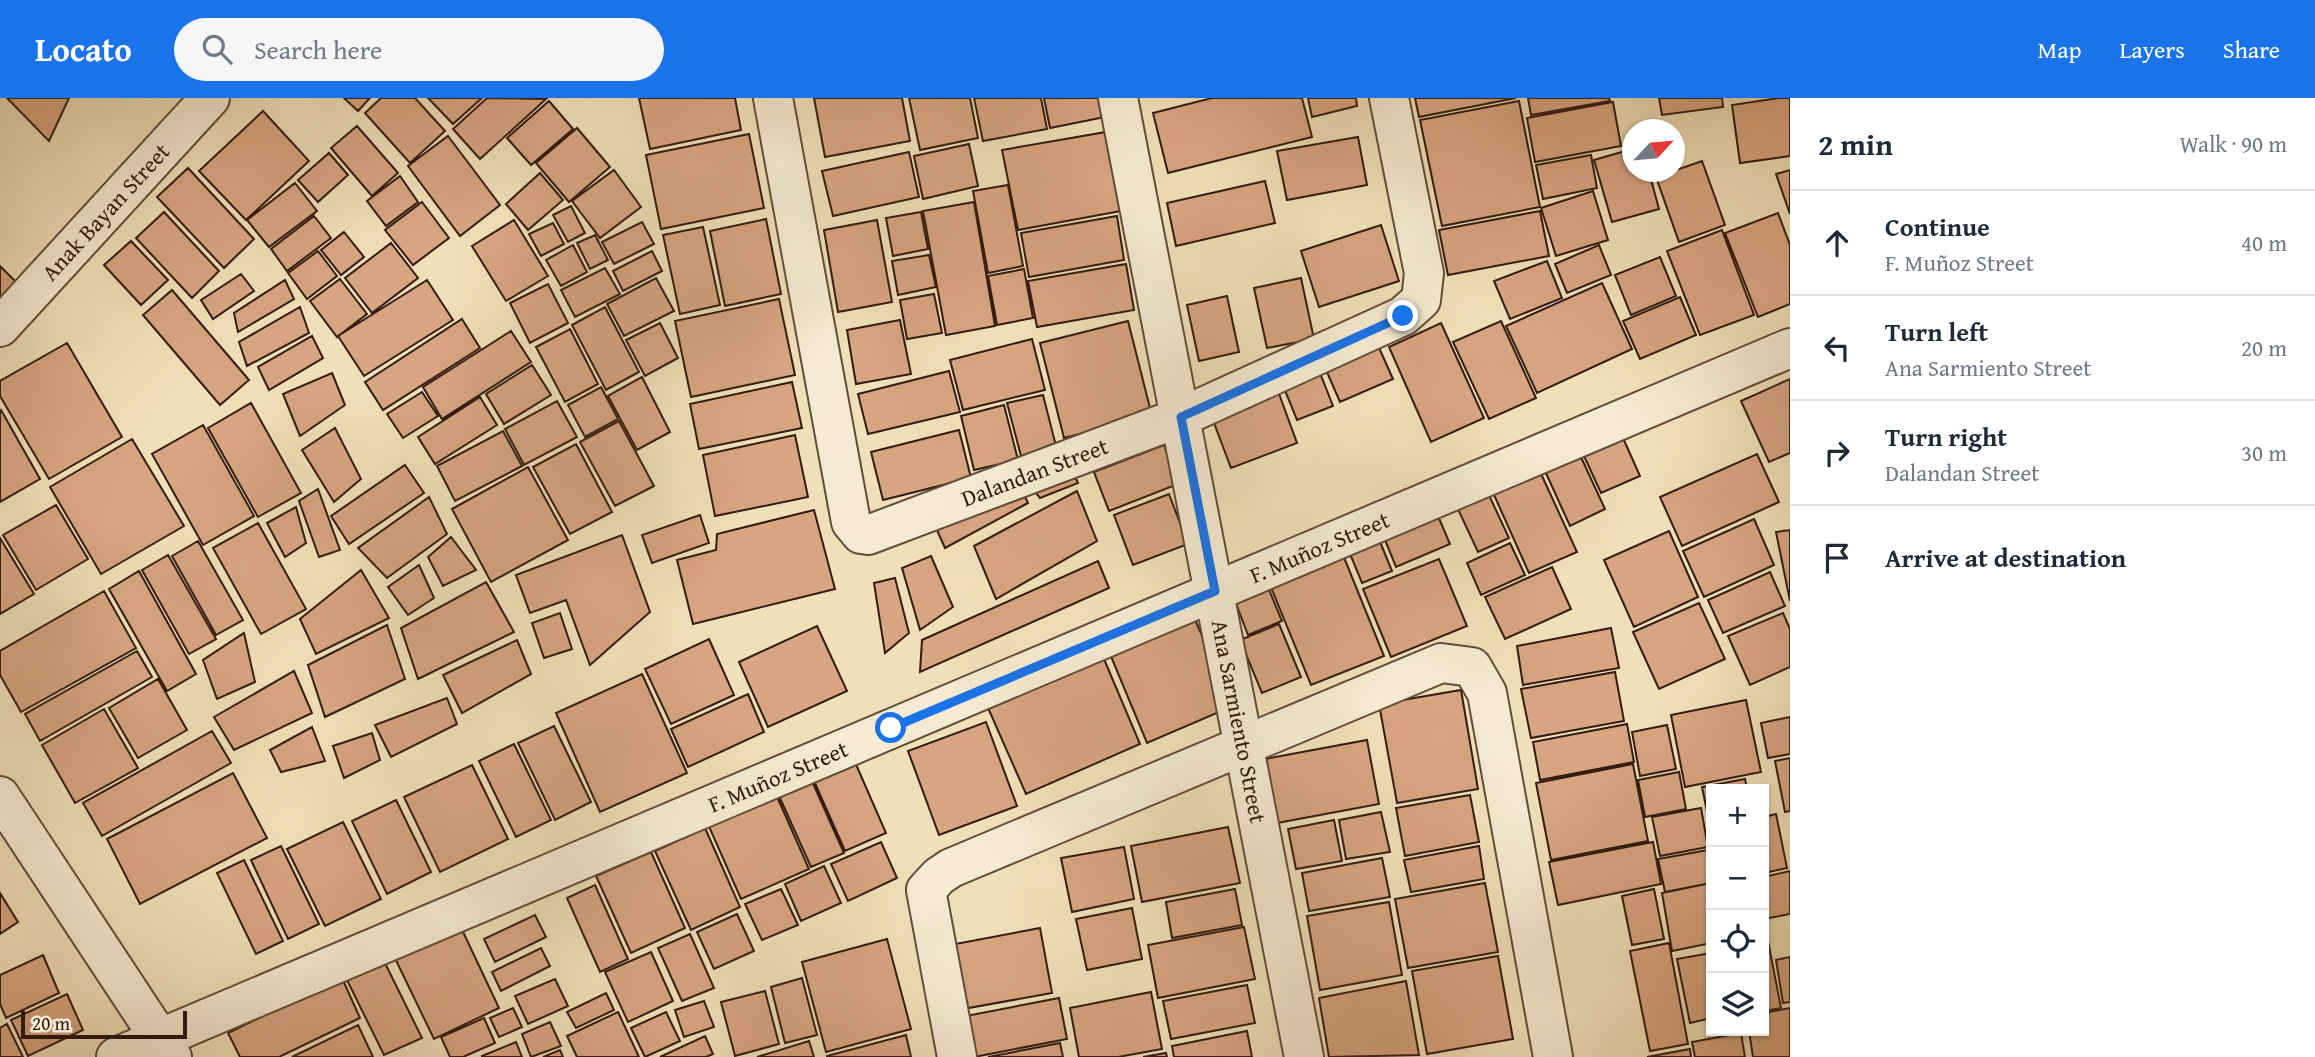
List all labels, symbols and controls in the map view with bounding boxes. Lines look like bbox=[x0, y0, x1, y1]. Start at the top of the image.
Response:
search box bbox=[174, 18, 664, 81]
text: Locato bbox=[35, 25, 132, 73]
icon: search bbox=[198, 30, 236, 68]
text: Search here bbox=[254, 30, 382, 69]
text: Map bbox=[2038, 32, 2081, 67]
text: Layers bbox=[2119, 32, 2185, 67]
text: Share bbox=[2223, 32, 2280, 67]
north arrow bbox=[1622, 119, 1685, 182]
text: 2 min bbox=[1818, 122, 1893, 166]
text: Walk · 90 m bbox=[2179, 127, 2287, 160]
street label: Anak Bayan Street bbox=[33, 135, 177, 288]
text: Continue bbox=[1885, 207, 1990, 246]
icon: ahead bbox=[1818, 224, 1856, 262]
text: 40 m bbox=[2241, 226, 2287, 259]
text: F. Muñoz Street bbox=[1885, 246, 2034, 279]
route end bbox=[1387, 300, 1418, 331]
text: Turn left bbox=[1885, 312, 1988, 351]
icon: left bbox=[1818, 329, 1856, 367]
text: 20 m bbox=[2241, 331, 2287, 364]
text: Ana Sarmiento Street bbox=[1885, 351, 2091, 384]
text: Turn right bbox=[1885, 417, 2007, 456]
street label: Dalandan Street bbox=[956, 429, 1113, 514]
icon: right bbox=[1818, 434, 1856, 472]
text: 30 m bbox=[2241, 436, 2287, 469]
text: Dalandan Street bbox=[1885, 456, 2039, 489]
street label: F. Muñoz Street bbox=[1244, 503, 1394, 591]
text: Arrive at destination bbox=[1885, 538, 2126, 577]
icon: arrive bbox=[1818, 539, 1856, 577]
street label: Ana Sarmiento Street bbox=[1204, 617, 1275, 826]
route start bbox=[875, 712, 906, 743]
street label: F. Muñoz Street bbox=[703, 732, 853, 820]
map controls bbox=[1706, 784, 1769, 1036]
button: + bbox=[1706, 784, 1769, 847]
button: − bbox=[1706, 847, 1769, 910]
button: locate bbox=[1706, 910, 1769, 973]
button: layers bbox=[1706, 973, 1769, 1036]
scale bar bbox=[21, 1008, 187, 1040]
text: 20 m bbox=[32, 1009, 70, 1037]

